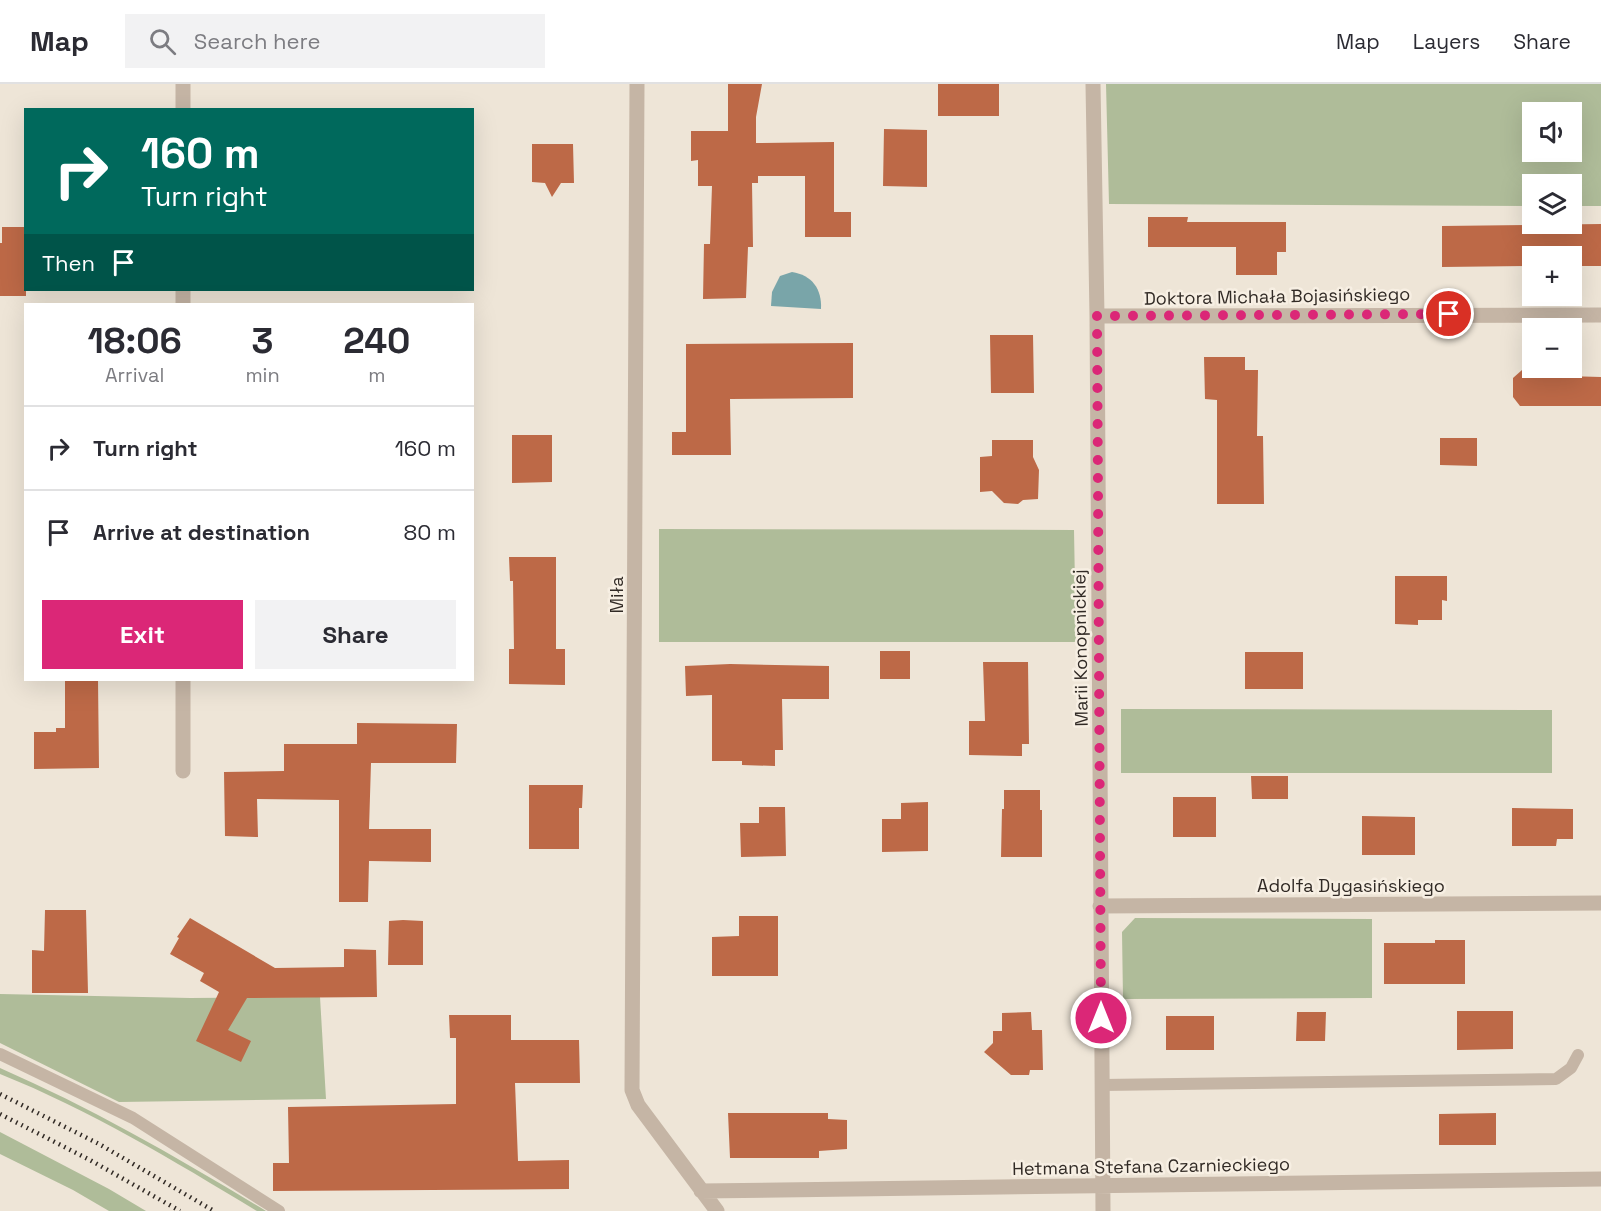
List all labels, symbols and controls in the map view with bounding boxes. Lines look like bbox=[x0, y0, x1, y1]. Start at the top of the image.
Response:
search box bbox=[125, 14, 545, 68]
text: Map bbox=[30, 23, 89, 59]
icon: search bbox=[146, 25, 179, 58]
text: Search here bbox=[194, 27, 321, 55]
text: Map bbox=[1336, 28, 1380, 55]
text: Layers bbox=[1413, 28, 1480, 55]
text: Share bbox=[1513, 28, 1571, 55]
map controls bbox=[1522, 102, 1582, 378]
button: sound bbox=[1522, 102, 1582, 162]
text: 160 m bbox=[141, 127, 260, 180]
icon: right bbox=[42, 132, 120, 210]
button: layers bbox=[1522, 174, 1582, 234]
text: Turn right bbox=[141, 179, 268, 214]
icon: arrive bbox=[107, 246, 140, 279]
button: + bbox=[1522, 246, 1582, 306]
text: Then bbox=[42, 249, 95, 277]
street label: Doktora Michała Bojasińskiego bbox=[1144, 282, 1410, 310]
pin bbox=[1423, 288, 1474, 339]
icon: arrive bbox=[1432, 297, 1465, 330]
text: 18:06 bbox=[88, 318, 182, 364]
text: 3 bbox=[252, 318, 274, 364]
text: 240 bbox=[343, 318, 410, 364]
button: − bbox=[1522, 318, 1582, 378]
text: Arrival bbox=[105, 362, 164, 388]
text: min bbox=[245, 362, 280, 388]
text: m bbox=[368, 362, 385, 388]
icon: right bbox=[42, 432, 75, 465]
text: Turn right bbox=[93, 434, 198, 462]
text: 160 m bbox=[395, 434, 456, 462]
icon: arrive bbox=[42, 516, 75, 549]
text: Arrive at destination bbox=[93, 518, 310, 546]
text: 80 m bbox=[404, 518, 456, 546]
street label: Marii Konopnickiej bbox=[1067, 569, 1093, 727]
street label: Miła bbox=[605, 577, 628, 613]
button: Exit bbox=[42, 600, 243, 669]
button: Share bbox=[255, 600, 456, 669]
street label: Adolfa Dygasińskiego bbox=[1257, 874, 1445, 897]
position arrow bbox=[1069, 986, 1133, 1050]
street label: Hetmana Stefana Czarnieckiego bbox=[1012, 1152, 1290, 1180]

